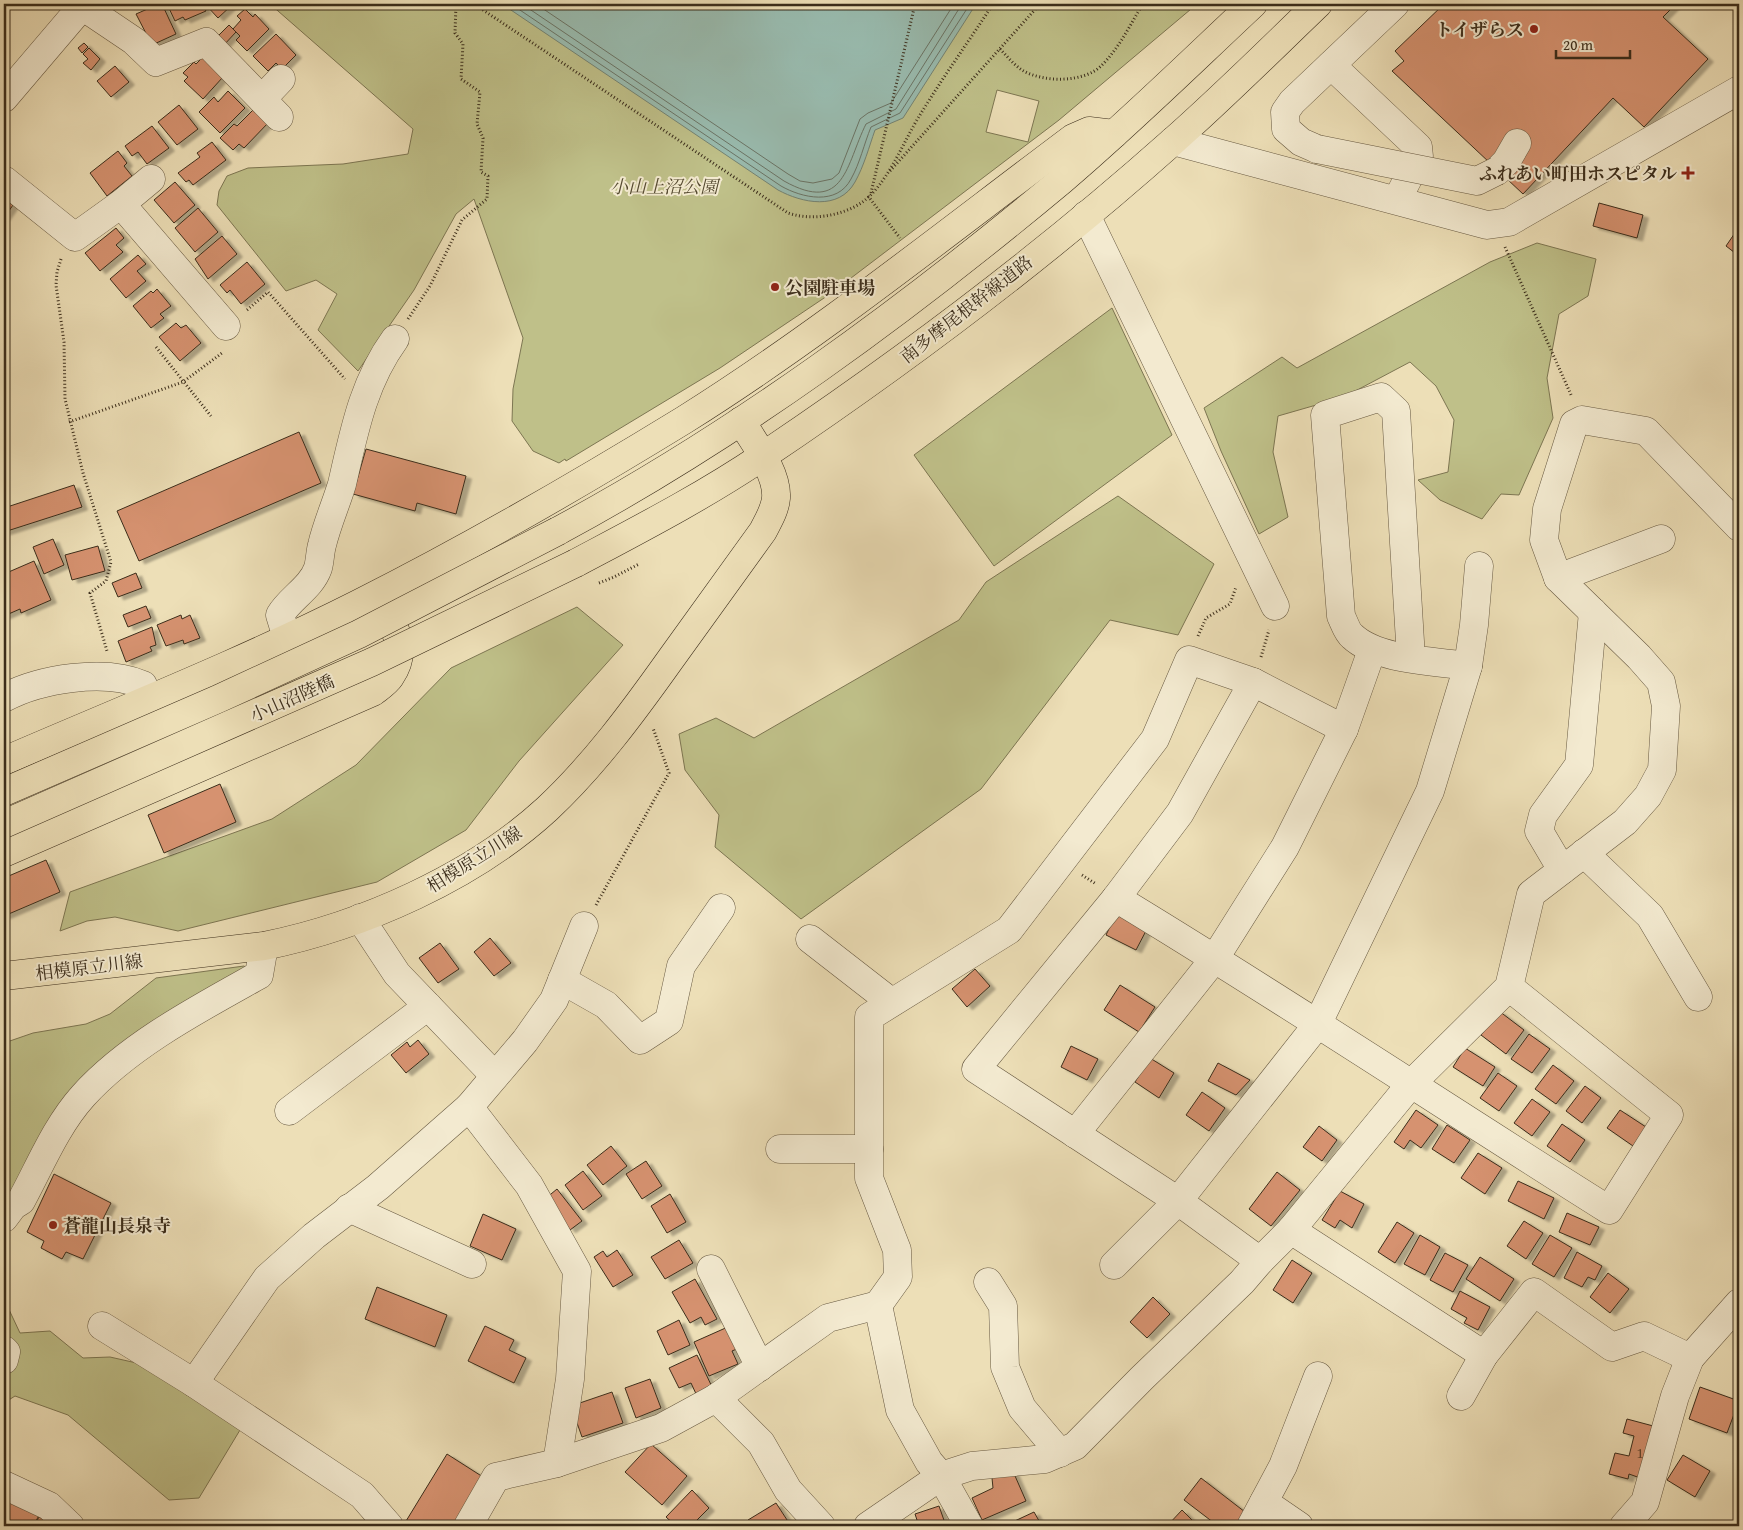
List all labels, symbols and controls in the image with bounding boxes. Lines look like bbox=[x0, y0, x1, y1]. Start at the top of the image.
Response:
place label: トイザらス bbox=[1435, 16, 1524, 43]
marker: トイザらス bbox=[1528, 23, 1540, 35]
scale bar bbox=[1556, 28, 1629, 60]
text: 20 m bbox=[1563, 34, 1594, 55]
place label: ふれあい町田ホスピタル bbox=[1479, 160, 1677, 187]
marker: ふれあい町田ホスピタル bbox=[1681, 166, 1695, 180]
park label: 小山上沼公園 bbox=[610, 173, 721, 200]
street label: 南多摩尾根幹線道路 bbox=[894, 248, 1038, 370]
place label: 公園駐車場 bbox=[785, 274, 875, 301]
marker: 公園駐車場 bbox=[769, 281, 781, 293]
street label: 小山沼陸橋 bbox=[245, 667, 339, 729]
street label: 相模原立川線 bbox=[421, 819, 527, 899]
street label: 相模原立川線 bbox=[34, 947, 144, 987]
place label: 蒼龍山長泉寺 bbox=[63, 1212, 171, 1239]
marker: 蒼龍山長泉寺 bbox=[47, 1219, 59, 1231]
house number: 1 bbox=[1636, 1442, 1644, 1463]

